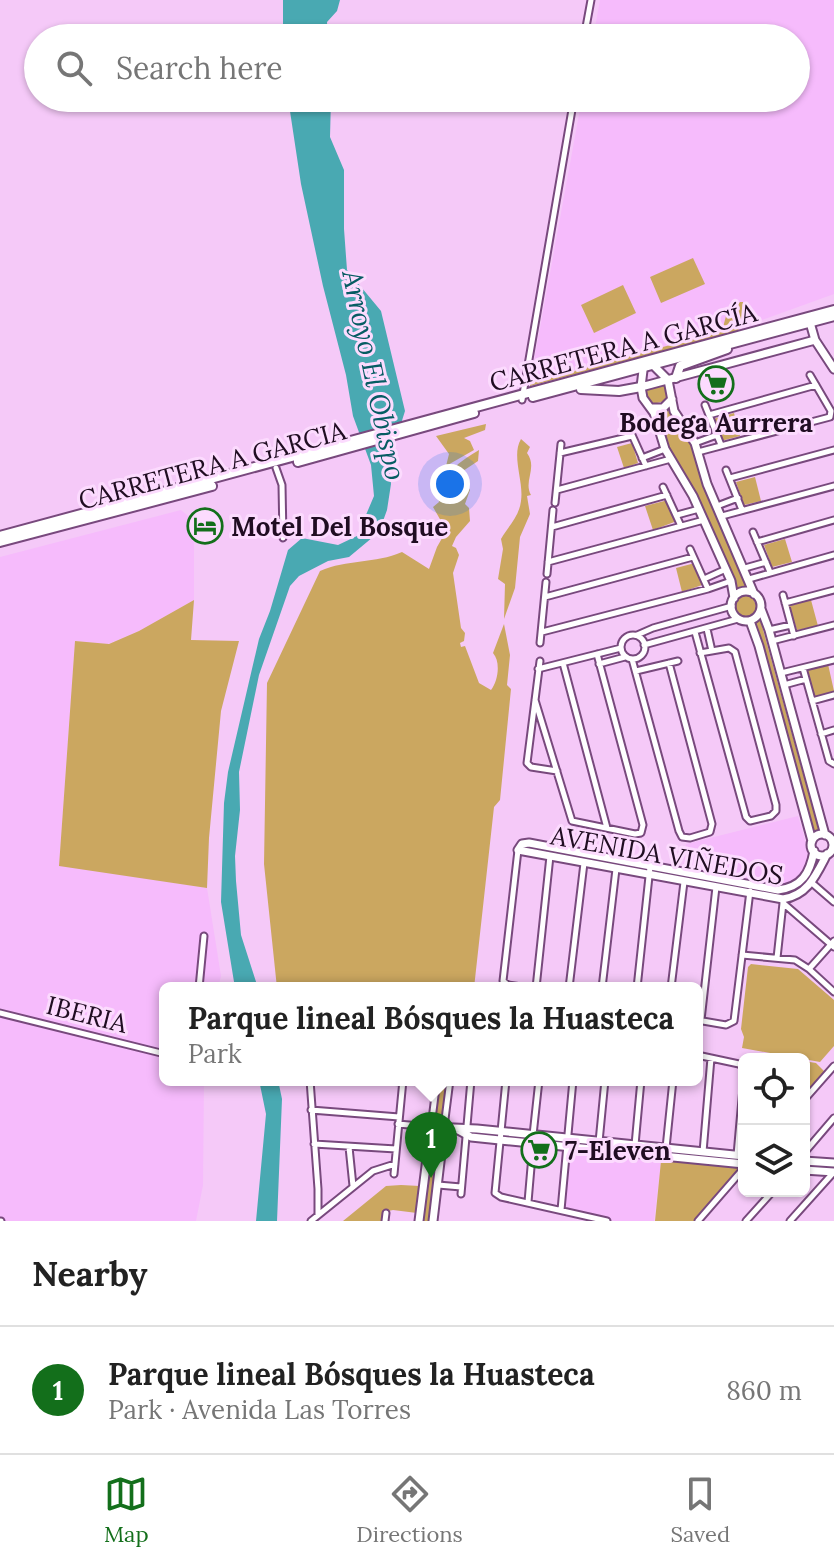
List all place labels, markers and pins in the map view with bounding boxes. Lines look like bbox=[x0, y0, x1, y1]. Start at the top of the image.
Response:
supermarket icon: Bodega Aurrera bbox=[697, 365, 735, 403]
place label: Bodega Aurrera bbox=[619, 406, 813, 439]
hotel icon: Motel Del Bosque bbox=[186, 507, 224, 545]
place label: Motel Del Bosque bbox=[231, 510, 448, 543]
pin: 1 bbox=[405, 1112, 457, 1178]
supermarket icon: 7-Eleven bbox=[520, 1131, 558, 1169]
place label: 7-Eleven bbox=[565, 1134, 671, 1167]

